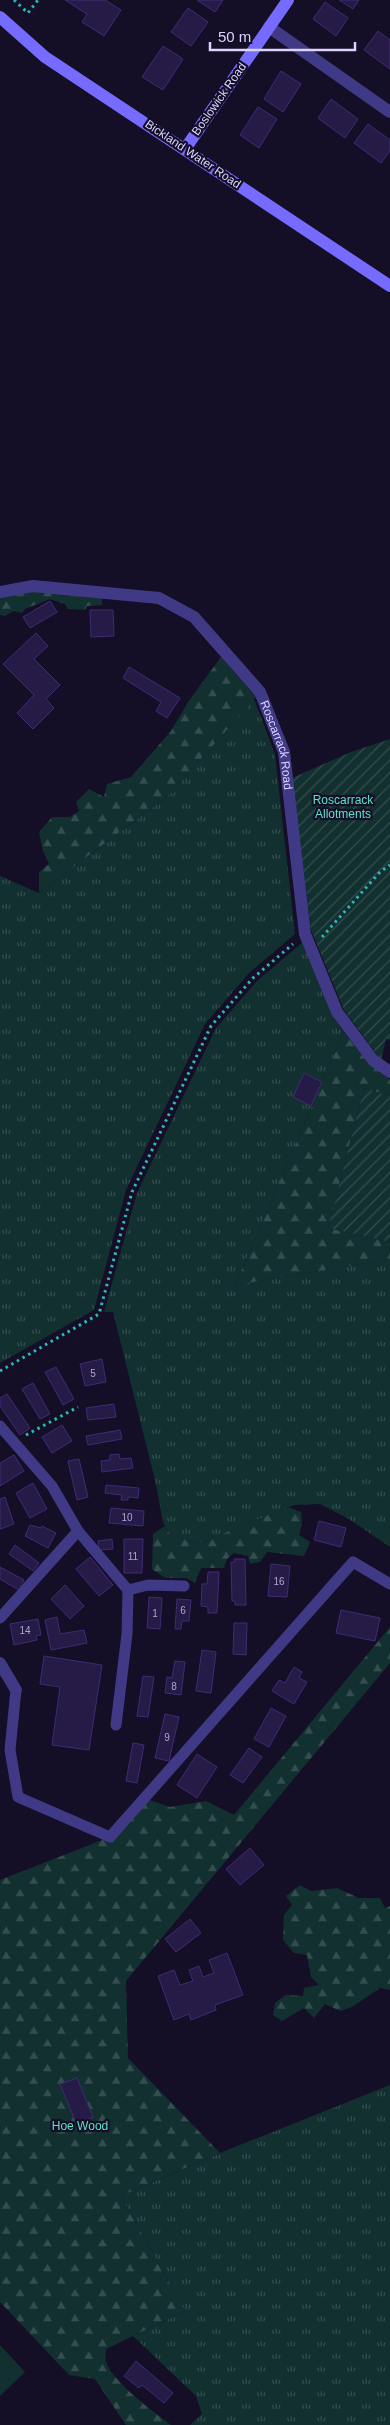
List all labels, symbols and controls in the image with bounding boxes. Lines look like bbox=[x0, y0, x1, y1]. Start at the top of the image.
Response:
scale bar bbox=[210, 20, 355, 52]
text: 50 m bbox=[218, 28, 251, 45]
street label: Boslowick Road bbox=[189, 60, 249, 138]
street label: Bickland Water Road bbox=[143, 117, 243, 191]
street label: Roscarrack Road bbox=[257, 698, 295, 790]
park label: Roscarrack Allotments bbox=[313, 793, 374, 821]
house number: 5 bbox=[90, 1368, 96, 1379]
house number: 10 bbox=[121, 1512, 133, 1523]
house number: 11 bbox=[128, 1551, 139, 1562]
house number: 16 bbox=[273, 1576, 285, 1587]
house number: 6 bbox=[180, 1605, 186, 1616]
house number: 1 bbox=[152, 1608, 158, 1619]
house number: 14 bbox=[19, 1625, 31, 1636]
house number: 8 bbox=[171, 1681, 177, 1692]
house number: 9 bbox=[164, 1732, 170, 1743]
park label: Hoe Wood bbox=[52, 2119, 108, 2133]

